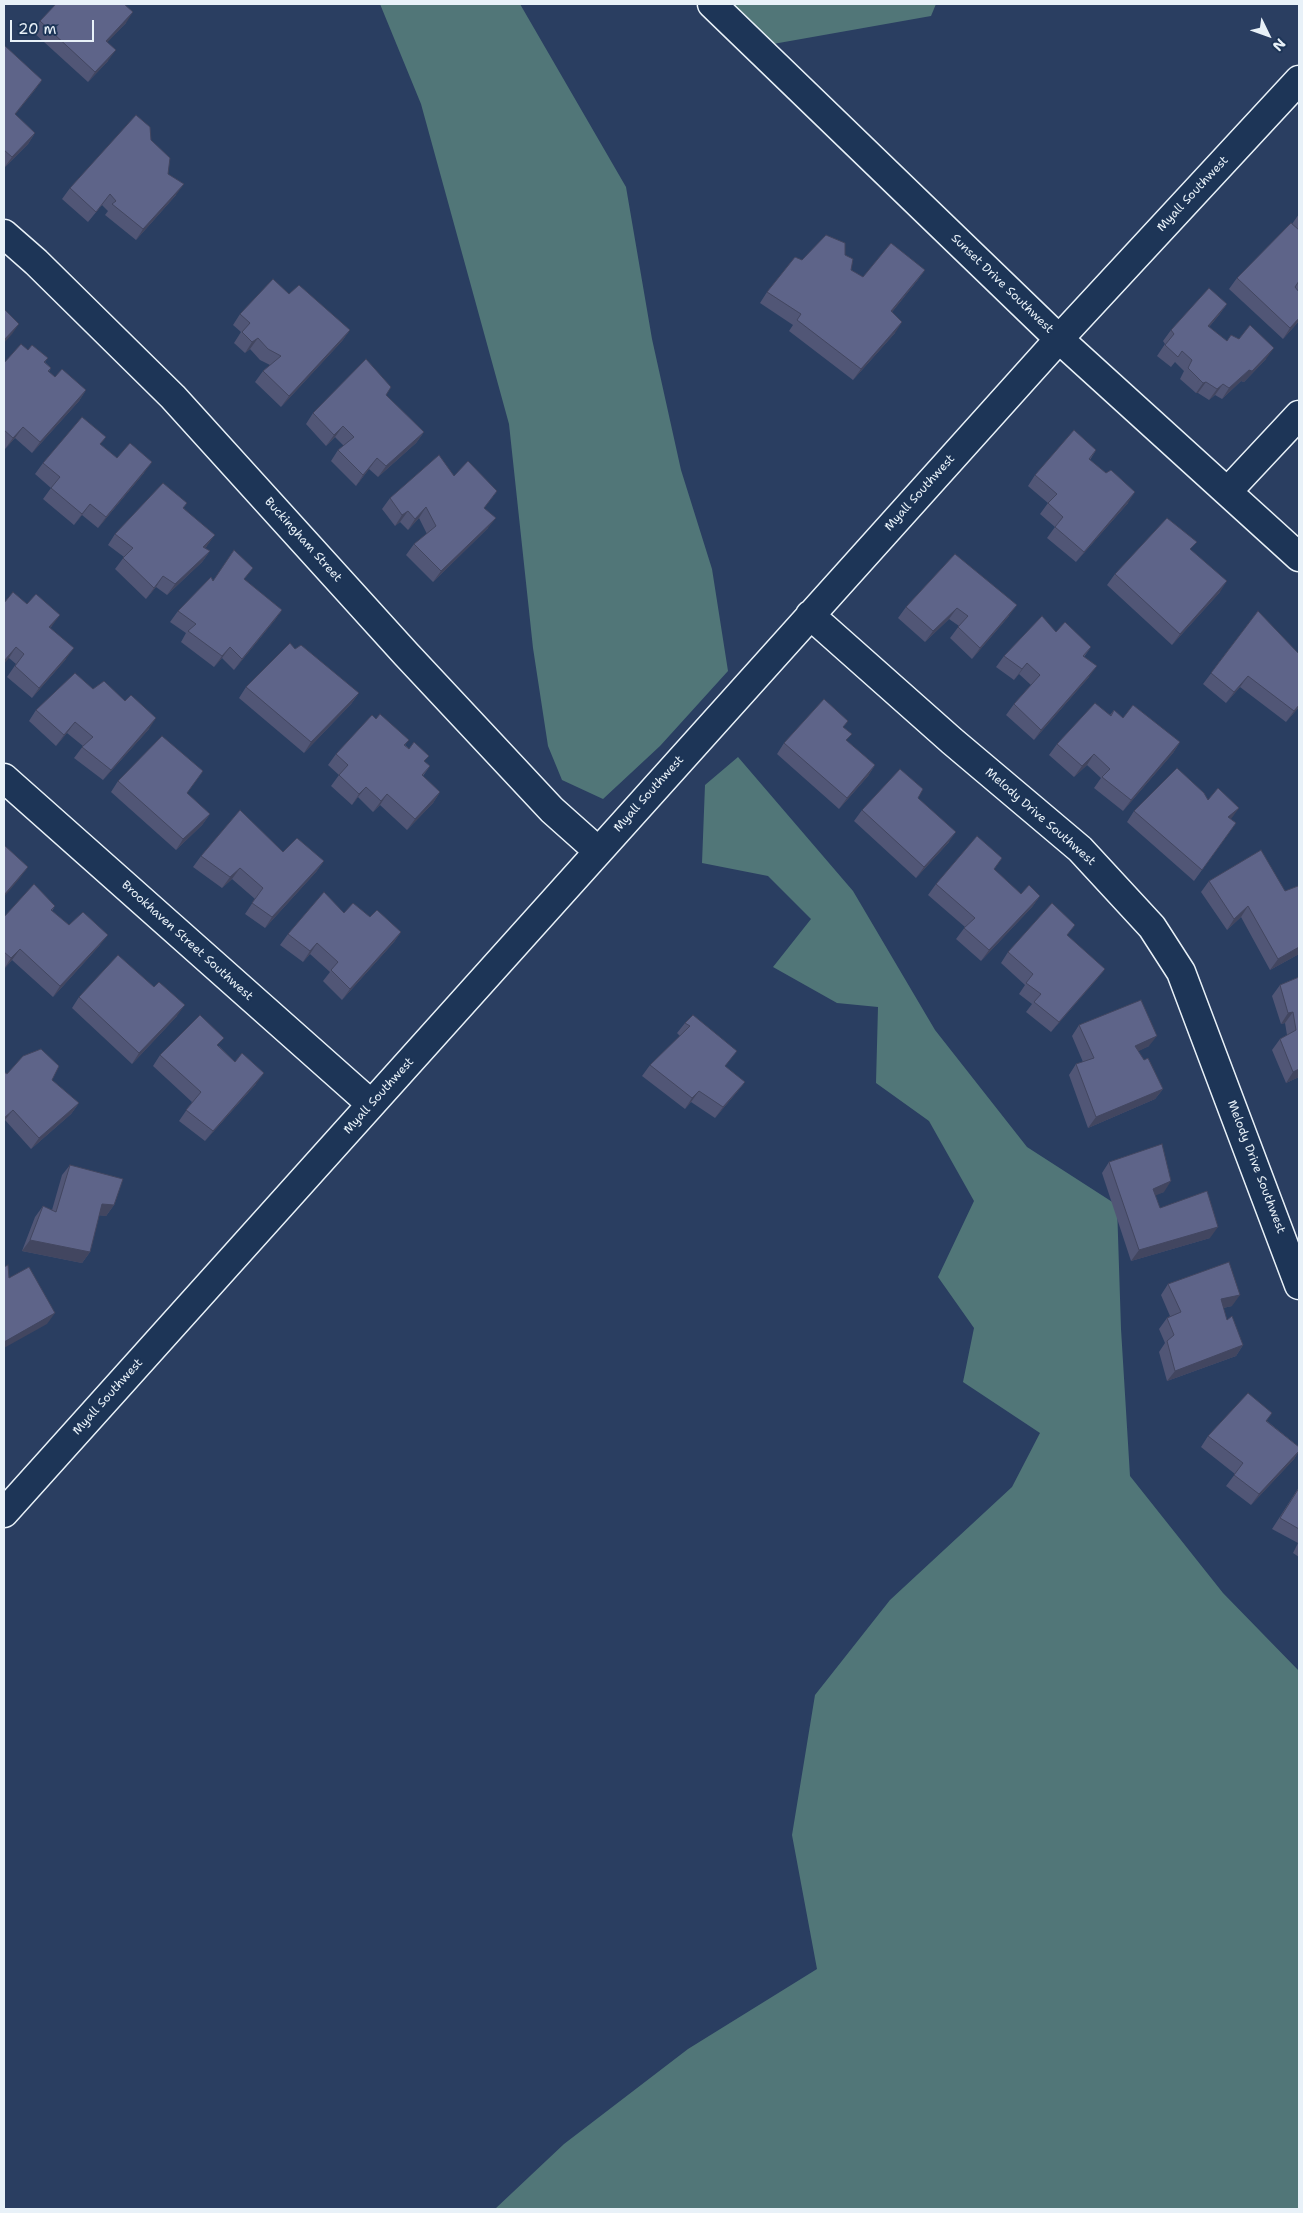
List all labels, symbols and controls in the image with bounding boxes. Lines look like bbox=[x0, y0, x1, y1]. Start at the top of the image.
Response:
scale bar bbox=[12, 10, 96, 42]
north arrow bbox=[1243, 10, 1293, 60]
text: 20 m bbox=[18, 19, 57, 39]
text: N bbox=[1269, 35, 1290, 55]
street label: Myall Southwest bbox=[1154, 153, 1232, 235]
street label: Sunset Drive Southwest bbox=[948, 231, 1056, 337]
street label: Myall Southwest bbox=[882, 452, 958, 534]
street label: Buckingham Street bbox=[261, 495, 345, 585]
street label: Myall Southwest bbox=[611, 753, 687, 835]
street label: Melody Drive Southwest bbox=[982, 765, 1098, 869]
street label: Brookhaven Street Southwest bbox=[118, 878, 256, 1004]
street label: Myall Southwest bbox=[341, 1055, 417, 1137]
street label: Melody Drive Southwest bbox=[1224, 1098, 1288, 1236]
street label: Myall Southwest bbox=[70, 1356, 146, 1438]

